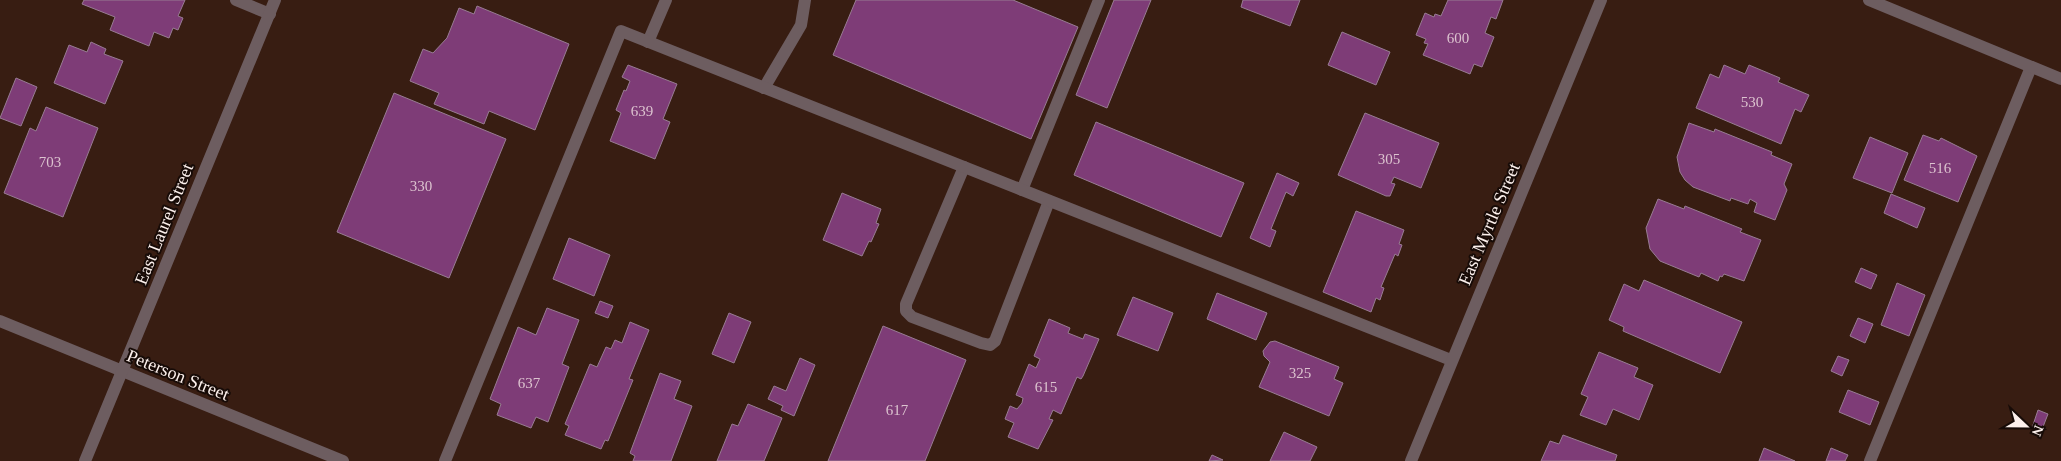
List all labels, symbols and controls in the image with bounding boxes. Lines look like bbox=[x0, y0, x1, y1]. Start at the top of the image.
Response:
house number: 600 bbox=[1447, 30, 1469, 46]
house number: 530 bbox=[1741, 94, 1763, 110]
house number: 639 bbox=[631, 103, 653, 119]
house number: 305 bbox=[1378, 151, 1400, 167]
house number: 703 bbox=[39, 154, 61, 170]
street label: East Laurel Street bbox=[131, 160, 197, 288]
street label: East Myrtle Street bbox=[1454, 160, 1524, 288]
house number: 516 bbox=[1929, 160, 1952, 176]
house number: 330 bbox=[410, 178, 432, 194]
street label: Peterson Street bbox=[124, 345, 232, 405]
house number: 325 bbox=[1289, 365, 1311, 381]
house number: 637 bbox=[518, 375, 541, 391]
house number: 615 bbox=[1035, 379, 1057, 395]
north arrow bbox=[2001, 401, 2051, 451]
house number: 617 bbox=[886, 402, 909, 418]
text: N bbox=[2029, 423, 2046, 438]

